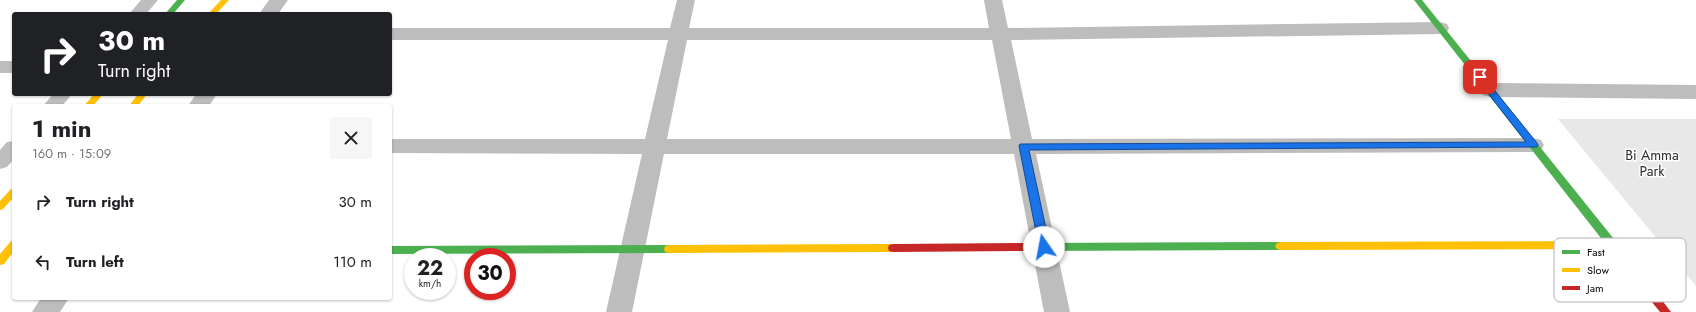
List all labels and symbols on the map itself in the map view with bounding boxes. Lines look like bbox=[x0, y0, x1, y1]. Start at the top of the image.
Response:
pin bbox=[1463, 60, 1497, 94]
park label: Bi Amma Park bbox=[1625, 145, 1679, 181]
position arrow bbox=[1023, 226, 1065, 268]
legend bbox=[1554, 238, 1686, 302]
text: Fast bbox=[1587, 244, 1605, 260]
speed limit sign: 30 bbox=[464, 248, 516, 300]
text: Slow bbox=[1587, 262, 1609, 278]
text: Jam bbox=[1585, 280, 1604, 296]

